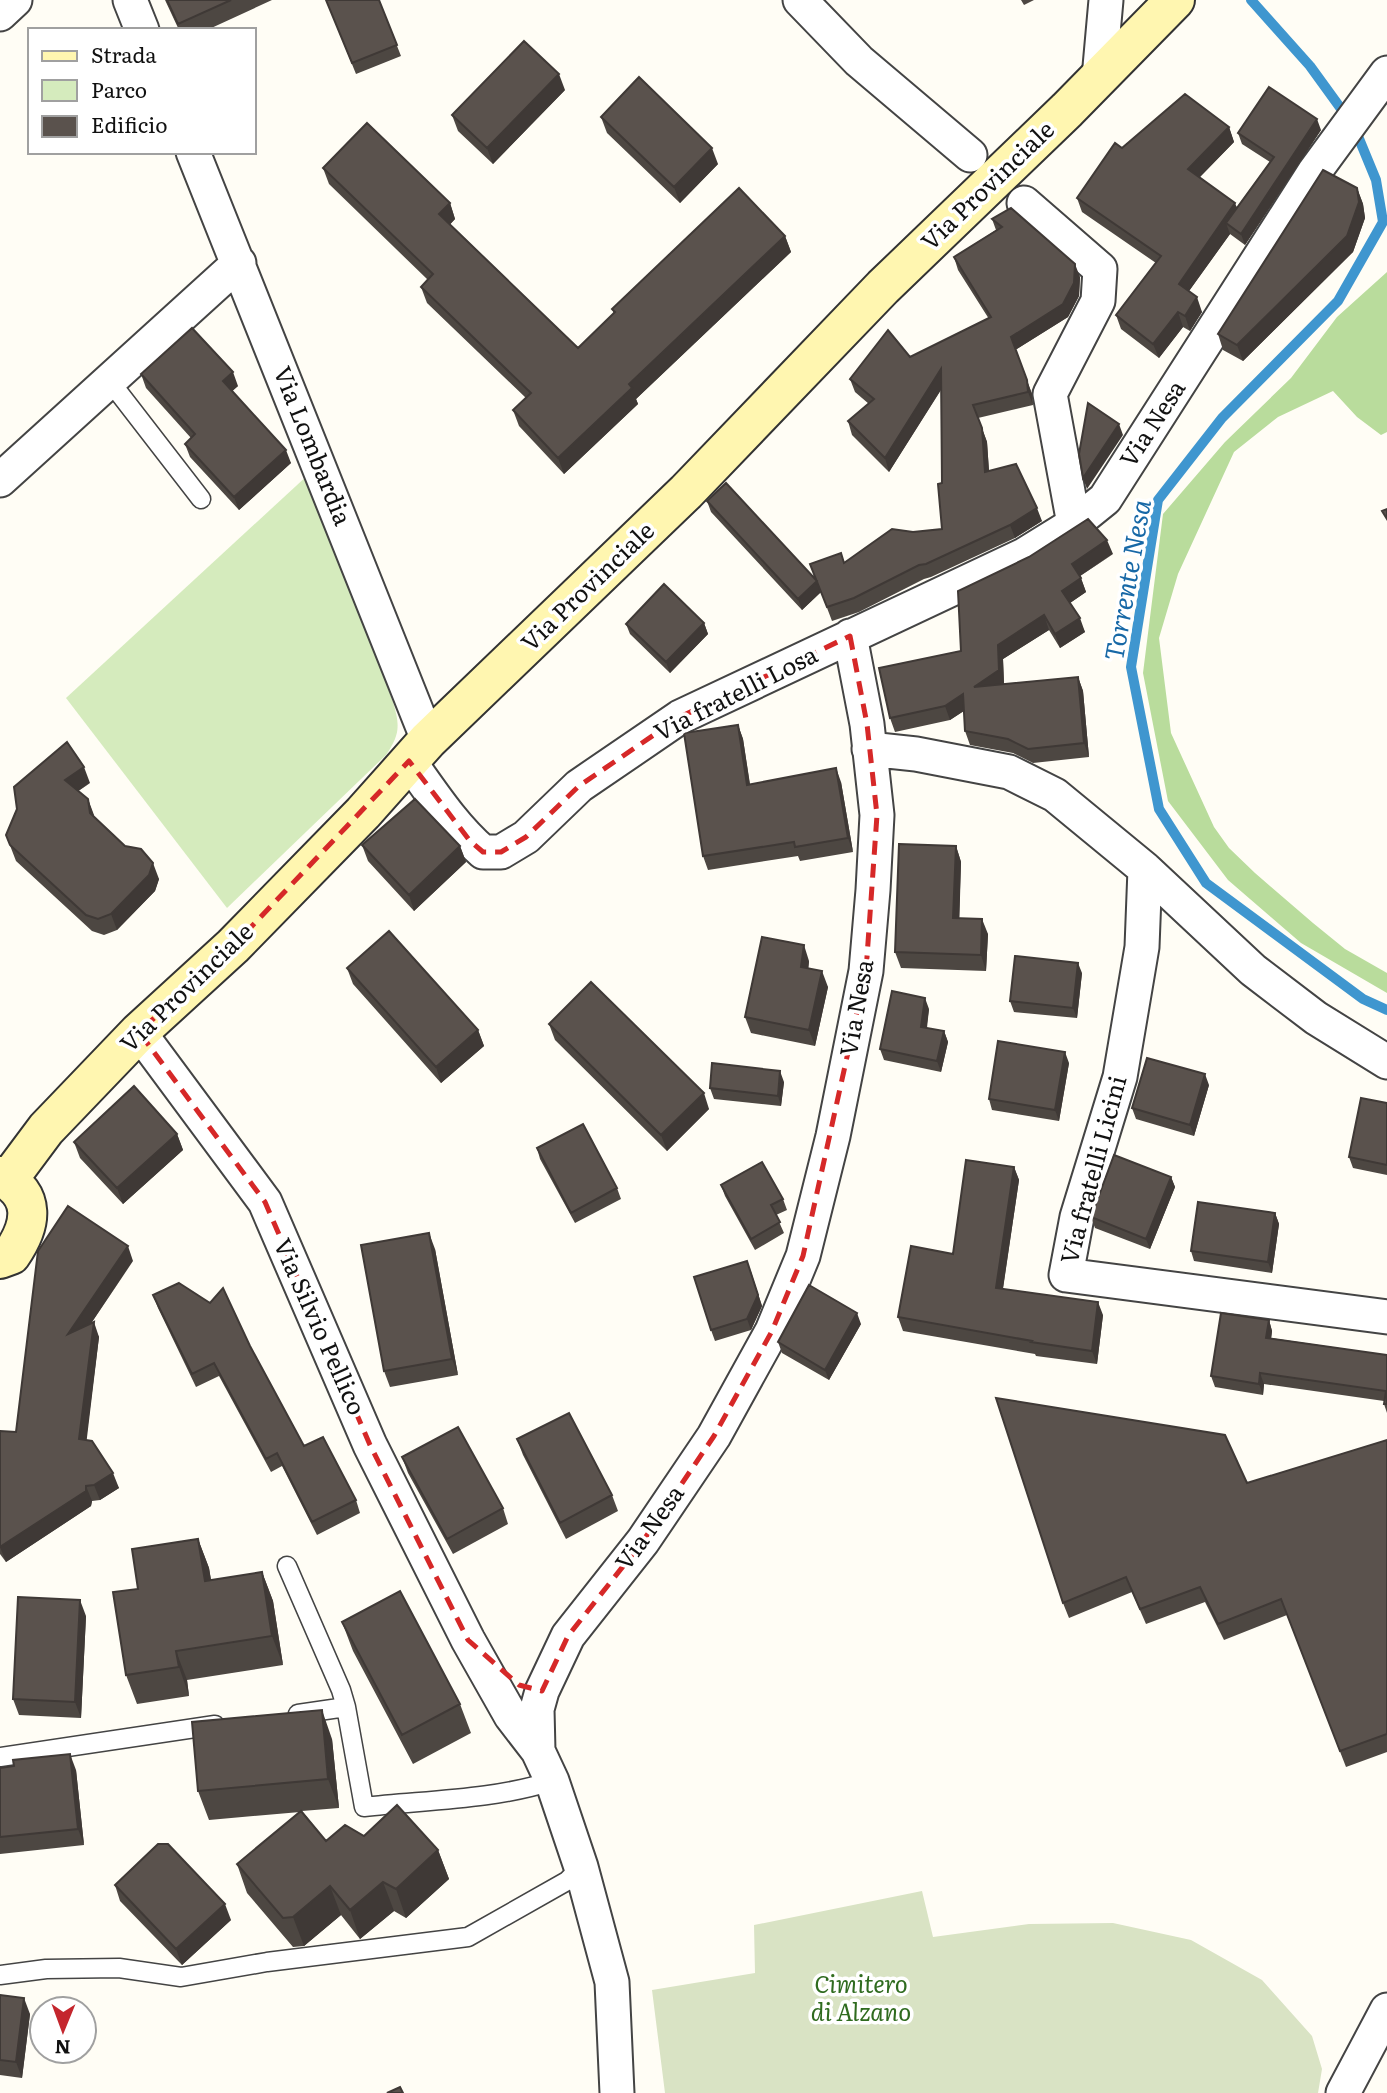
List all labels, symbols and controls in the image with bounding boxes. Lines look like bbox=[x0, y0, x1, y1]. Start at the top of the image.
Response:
legend bbox=[28, 28, 256, 154]
text: Strada bbox=[91, 38, 157, 69]
text: Parco bbox=[91, 73, 147, 104]
text: Edificio bbox=[91, 108, 167, 139]
street label: Via Provinciale bbox=[912, 111, 1061, 257]
street label: Via Lombardia bbox=[266, 360, 362, 530]
street label: Via Nesa bbox=[1110, 372, 1192, 473]
water label: Torrente Nesa bbox=[1092, 496, 1159, 663]
street label: Via Provinciale bbox=[512, 512, 661, 658]
street label: Via fratelli Losa bbox=[647, 635, 823, 748]
street label: Via Provinciale bbox=[111, 913, 260, 1059]
street label: Via Nesa bbox=[829, 956, 880, 1059]
street label: Via fratelli Licini bbox=[1050, 1071, 1134, 1267]
street label: Via Silvio Pellico bbox=[267, 1232, 376, 1420]
street label: Via Nesa bbox=[605, 1477, 691, 1576]
park label: Cimitero di Alzano bbox=[811, 1965, 911, 2028]
north arrow bbox=[28, 1995, 98, 2065]
text: N bbox=[54, 2034, 71, 2062]

